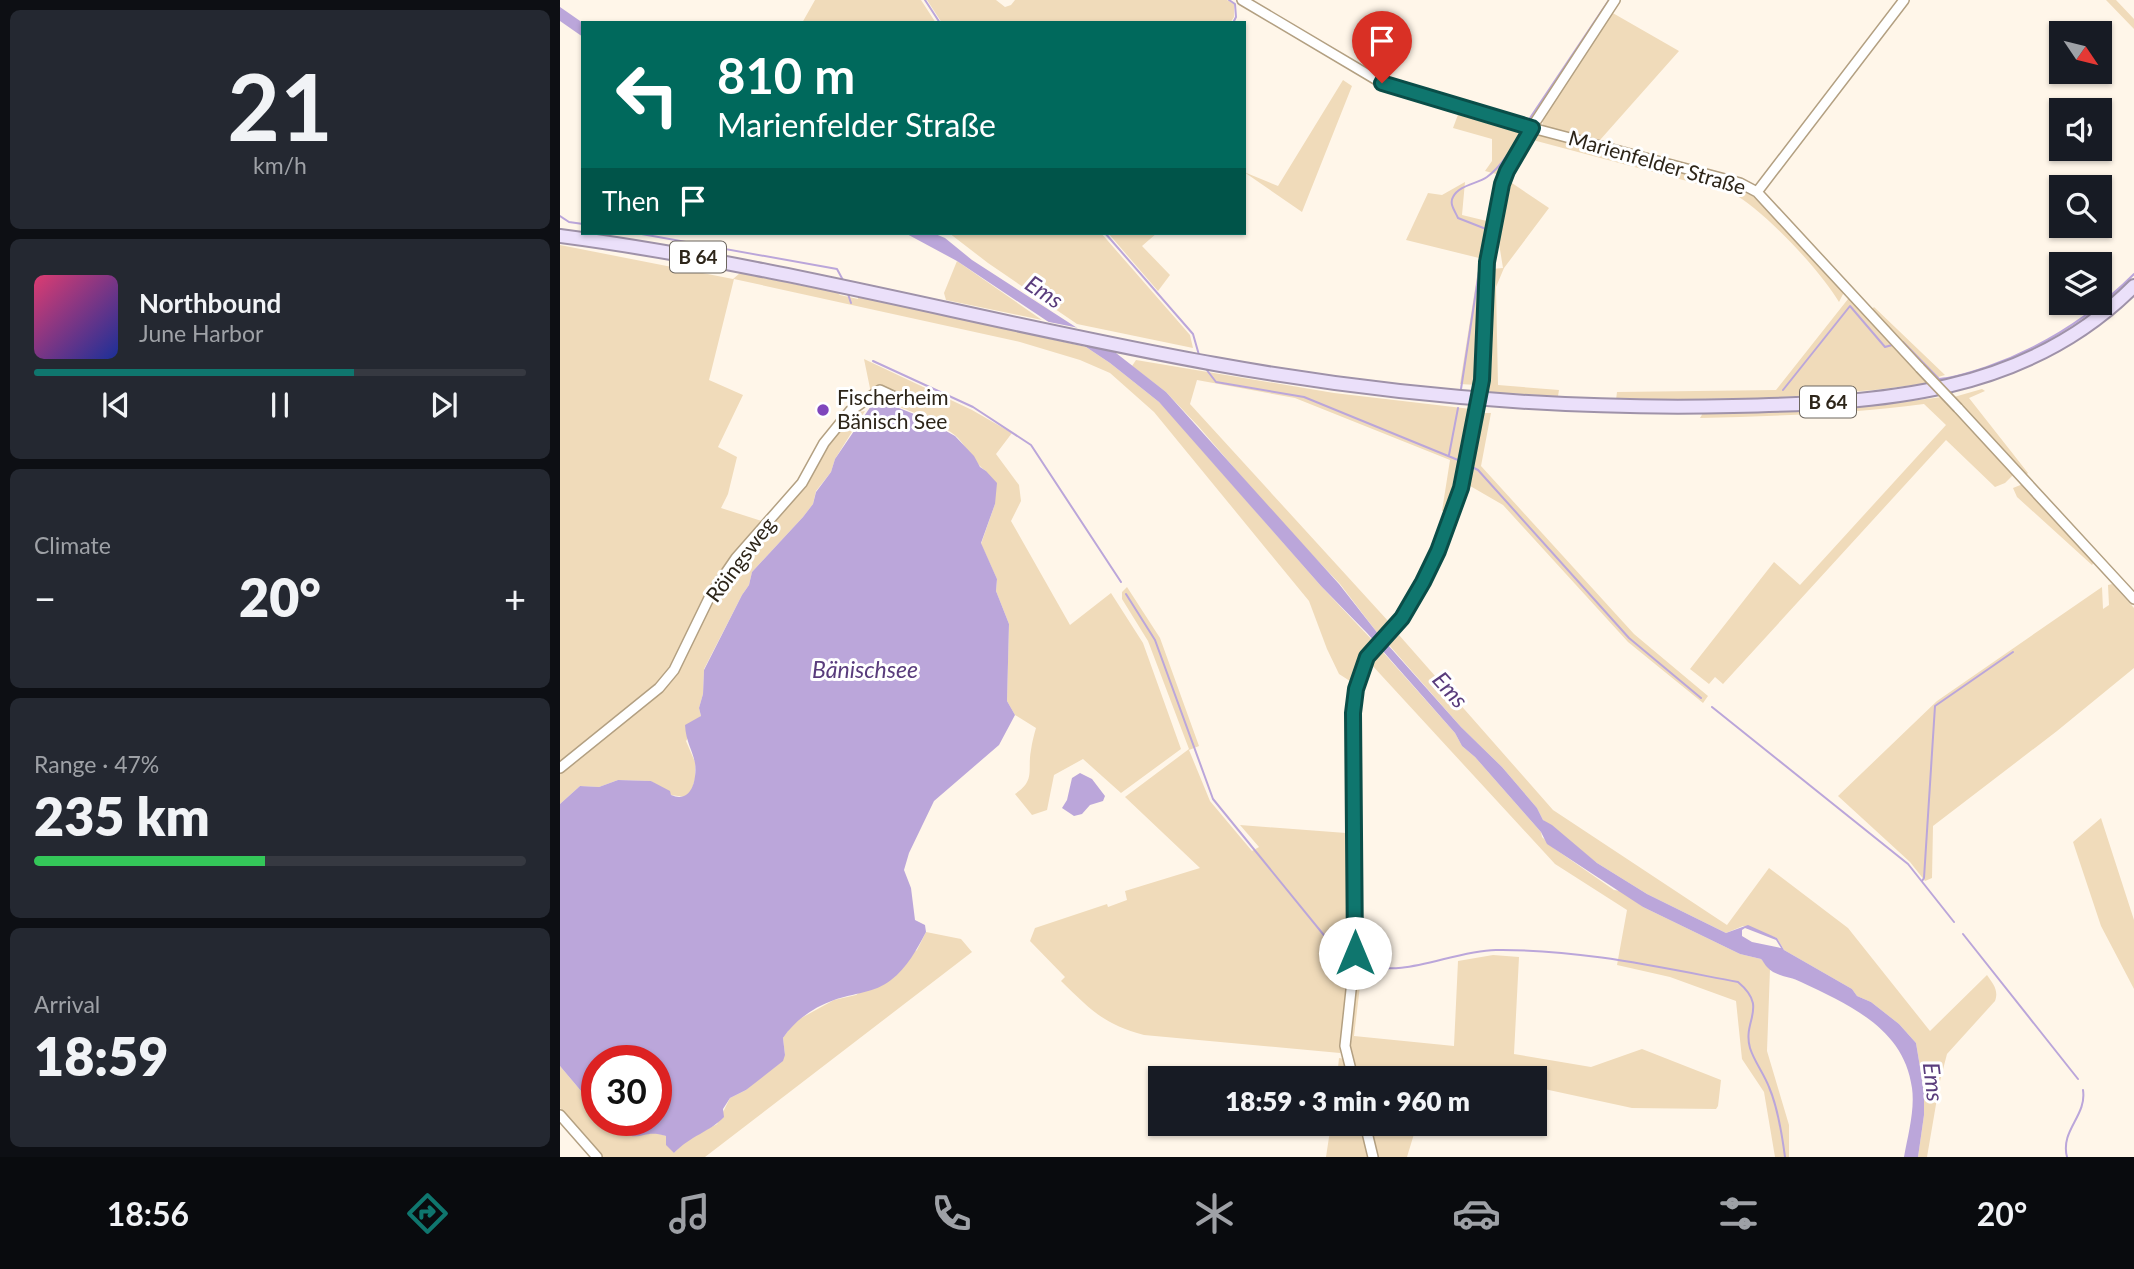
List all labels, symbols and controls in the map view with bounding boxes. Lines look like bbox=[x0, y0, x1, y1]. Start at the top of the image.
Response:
pin bbox=[1352, 11, 1412, 83]
north arrow bbox=[2049, 21, 2112, 84]
map controls bbox=[2049, 21, 2112, 315]
icon: arrive bbox=[1363, 22, 1401, 60]
text: 810 m bbox=[717, 46, 855, 104]
icon: left bbox=[602, 49, 693, 140]
text: 21 bbox=[227, 51, 333, 160]
button: sound bbox=[2049, 98, 2112, 161]
text: Marienfelder Straße bbox=[717, 105, 996, 144]
street label: Marienfelder Straße bbox=[1566, 124, 1749, 199]
text: km/h bbox=[253, 151, 307, 179]
button: search bbox=[2049, 175, 2112, 238]
icon: arrive bbox=[674, 182, 712, 220]
text: Then bbox=[602, 185, 660, 217]
road number: B 64 bbox=[670, 242, 726, 272]
button: layers bbox=[2049, 252, 2112, 315]
water label: Ems bbox=[1020, 269, 1069, 314]
text: Northbound bbox=[139, 287, 281, 319]
text: June Harbor bbox=[139, 319, 263, 347]
place label: Fischerheim Bänisch See bbox=[837, 384, 949, 433]
icon: previous bbox=[97, 386, 135, 424]
icon: pause bbox=[261, 386, 299, 424]
icon: next bbox=[425, 386, 463, 424]
road number: B 64 bbox=[1800, 386, 1856, 418]
marker: Fischerheim Bänisch See bbox=[815, 402, 831, 418]
street label: Röingsweg bbox=[700, 512, 780, 606]
text: Climate bbox=[34, 531, 111, 559]
text: 20° bbox=[239, 566, 321, 628]
text: − bbox=[34, 575, 56, 621]
text: + bbox=[504, 575, 526, 621]
water label: Bänischsee bbox=[812, 655, 918, 683]
water label: Ems bbox=[1427, 665, 1474, 713]
text: Range · 47% bbox=[34, 750, 159, 778]
text: 235 km bbox=[34, 785, 210, 847]
position arrow bbox=[1318, 916, 1392, 990]
text: Arrival bbox=[34, 990, 100, 1018]
text: 18:59 bbox=[34, 1025, 168, 1087]
speed limit sign: 30 bbox=[581, 1045, 672, 1136]
water label: Ems bbox=[1918, 1061, 1950, 1103]
text: 18:59 · 3 min · 960 m bbox=[1225, 1085, 1470, 1117]
icon: directions bbox=[403, 1189, 452, 1238]
icon: music bbox=[665, 1189, 714, 1238]
icon: phone bbox=[927, 1189, 976, 1238]
icon: climate bbox=[1190, 1189, 1239, 1238]
icon: car bbox=[1452, 1189, 1501, 1238]
icon: filters bbox=[1714, 1189, 1763, 1238]
text: 18:56 bbox=[107, 1194, 189, 1233]
text: 20° bbox=[1977, 1194, 2027, 1233]

